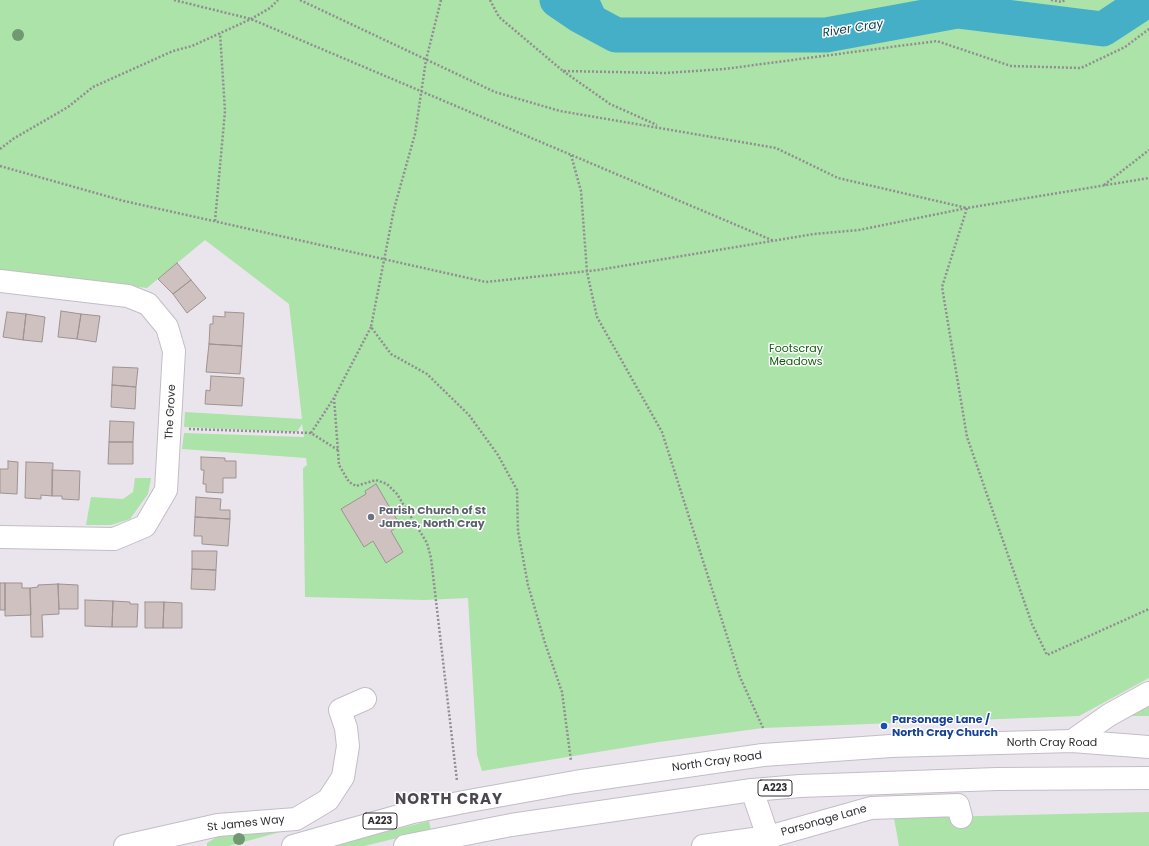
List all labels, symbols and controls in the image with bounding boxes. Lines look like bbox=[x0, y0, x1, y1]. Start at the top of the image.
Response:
water label: River Cray bbox=[822, 17, 884, 41]
park label: Footscray Meadows bbox=[769, 342, 823, 368]
street label: The Grove bbox=[163, 384, 179, 440]
place label: Parish Church of St James, North Cray bbox=[379, 504, 486, 530]
marker: Parish Church of St James, North Cray bbox=[366, 512, 376, 522]
place label: Parsonage Lane / North Cray Church bbox=[892, 713, 998, 739]
marker: Parsonage Lane / North Cray Church bbox=[879, 721, 889, 731]
street label: North Cray Road bbox=[1007, 736, 1097, 750]
street label: North Cray Road bbox=[671, 749, 763, 775]
road number: A223 bbox=[758, 780, 792, 796]
district label: NORTH CRAY bbox=[395, 791, 503, 809]
street label: Parsonage Lane bbox=[780, 802, 868, 840]
street label: St James Way bbox=[207, 813, 285, 835]
road number: A223 bbox=[363, 813, 397, 829]

